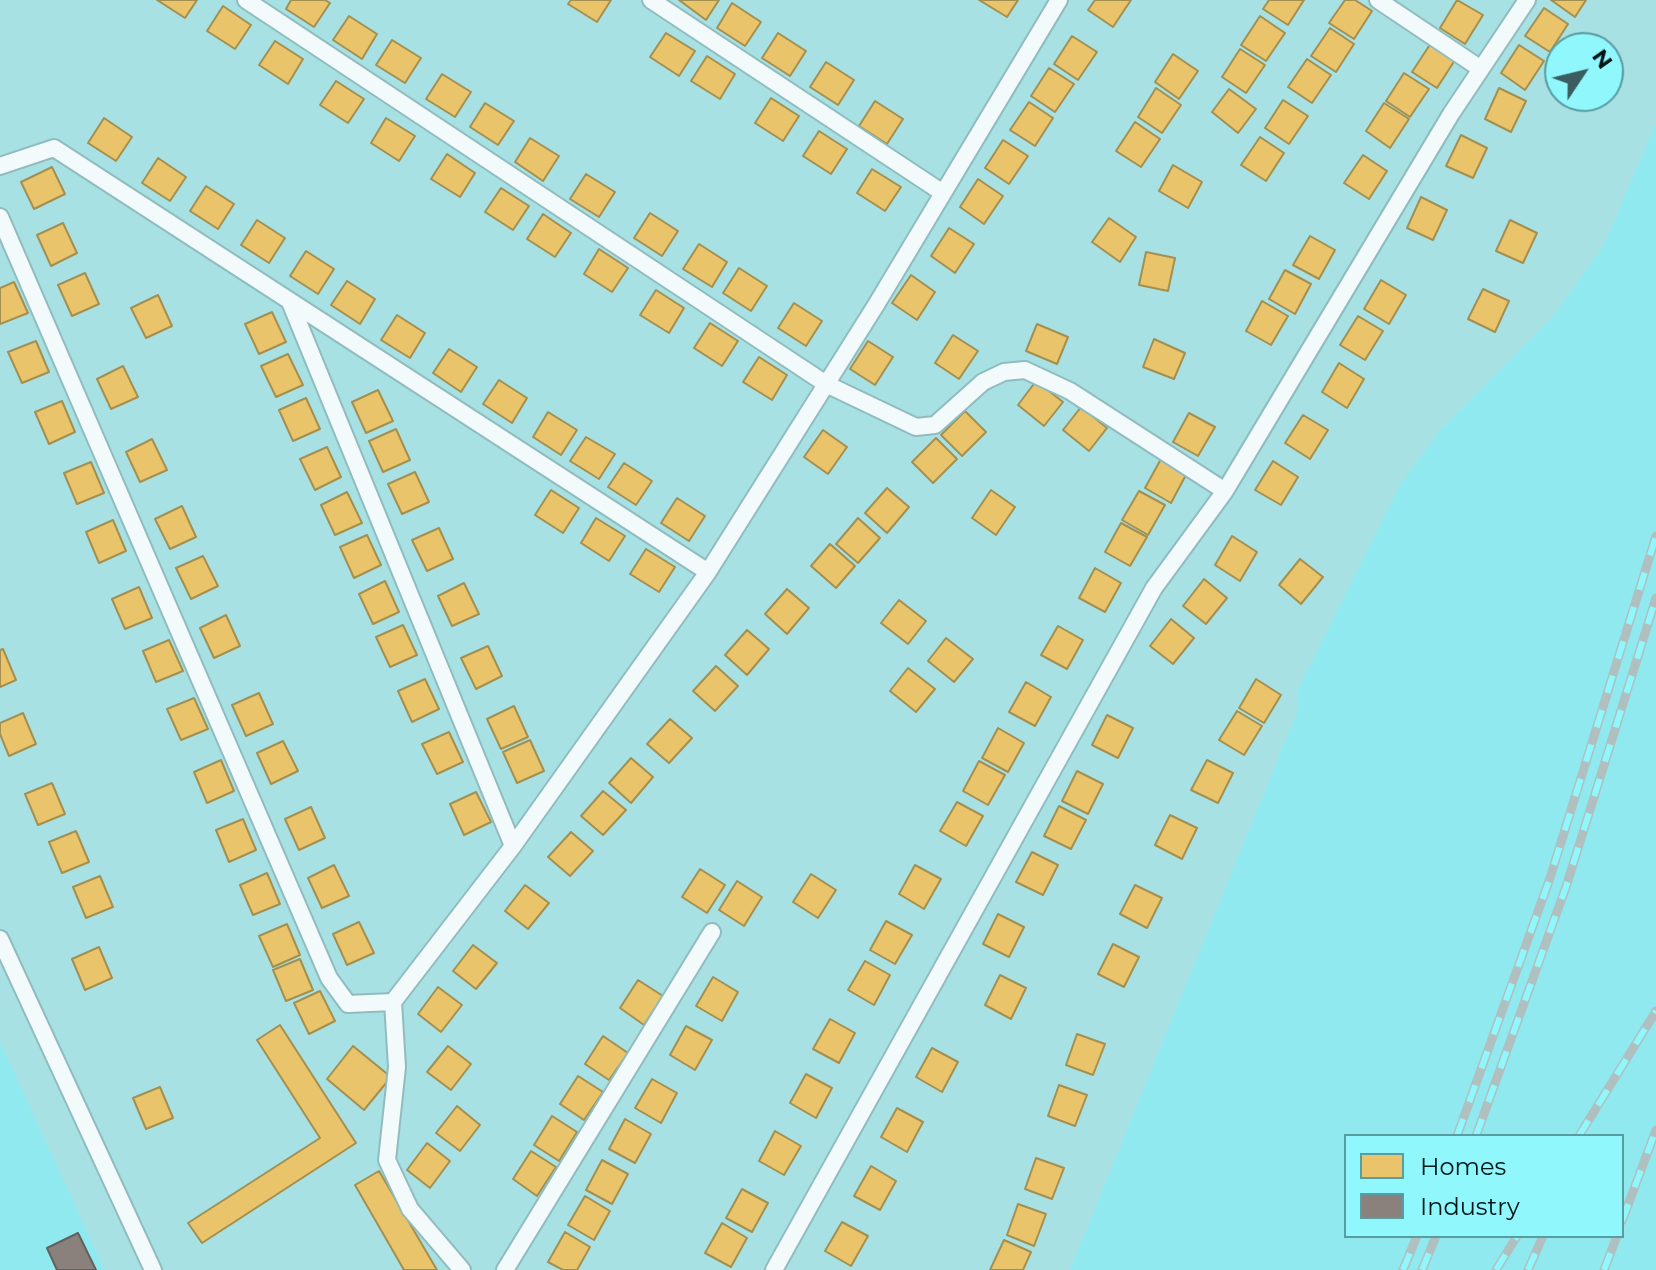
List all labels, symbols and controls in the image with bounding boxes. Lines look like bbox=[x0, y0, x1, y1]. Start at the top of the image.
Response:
north arrow bbox=[1544, 32, 1624, 112]
text: N bbox=[1586, 44, 1619, 74]
legend bbox=[1344, 1134, 1624, 1238]
text: Homes bbox=[1420, 1152, 1506, 1181]
text: Industry bbox=[1420, 1192, 1520, 1221]

